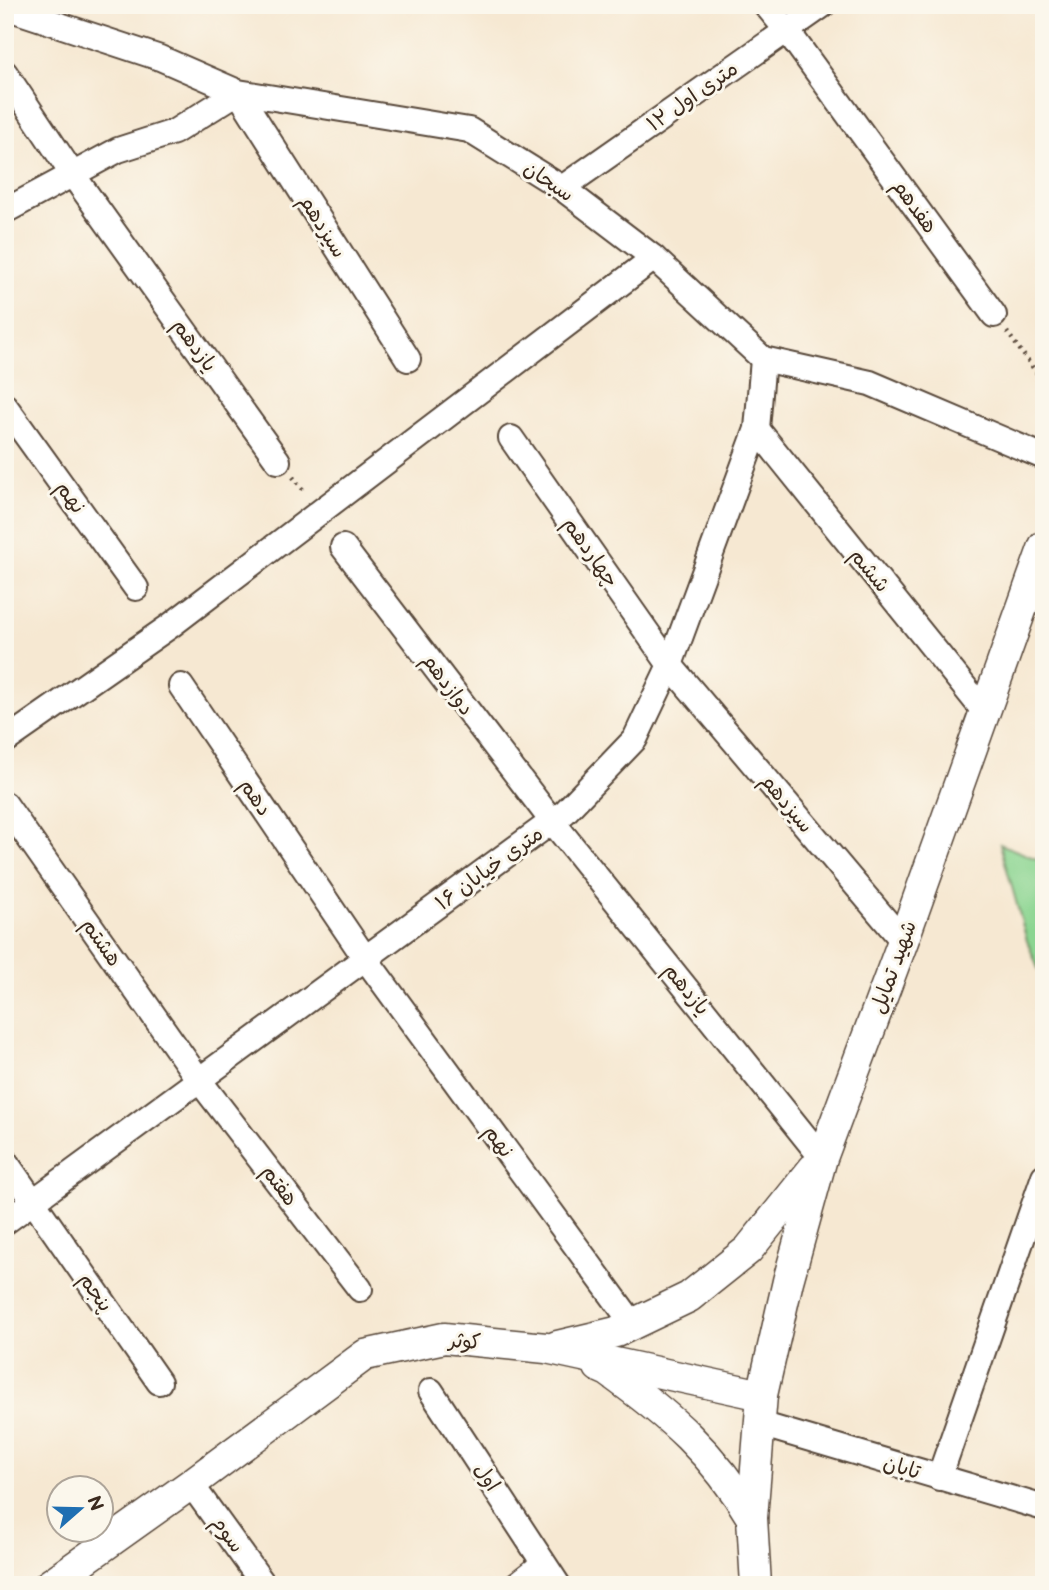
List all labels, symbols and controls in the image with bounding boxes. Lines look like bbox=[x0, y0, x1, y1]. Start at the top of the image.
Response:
street label: ۱۲ متری اول bbox=[642, 56, 743, 137]
street label: سبحان bbox=[519, 156, 579, 207]
street label: هفدهم bbox=[884, 174, 943, 240]
street label: سیزدهم bbox=[291, 190, 352, 264]
street label: یازدهم bbox=[165, 314, 222, 378]
street label: نهم bbox=[48, 476, 91, 520]
street label: چهاردهم bbox=[555, 512, 624, 594]
street label: ششم bbox=[842, 543, 895, 599]
street label: دوازدهم bbox=[414, 648, 479, 722]
street label: سیزدهم bbox=[752, 769, 819, 840]
street label: دهم bbox=[232, 774, 277, 822]
street label: ۱۶ متری خیابان bbox=[431, 821, 548, 916]
street label: هشتم bbox=[74, 913, 127, 973]
street label: شهید تمایل bbox=[865, 917, 922, 1017]
street label: یازدهم bbox=[656, 958, 715, 1022]
street label: نهم bbox=[476, 1120, 519, 1164]
street label: هفتم bbox=[254, 1160, 303, 1213]
street label: پنجم bbox=[71, 1268, 118, 1318]
street label: کوثر bbox=[446, 1328, 482, 1355]
street label: تابان bbox=[880, 1450, 924, 1485]
street label: اول bbox=[468, 1458, 505, 1496]
north arrow bbox=[46, 1474, 116, 1544]
text: N bbox=[81, 1493, 108, 1514]
street label: سوم bbox=[203, 1511, 249, 1560]

